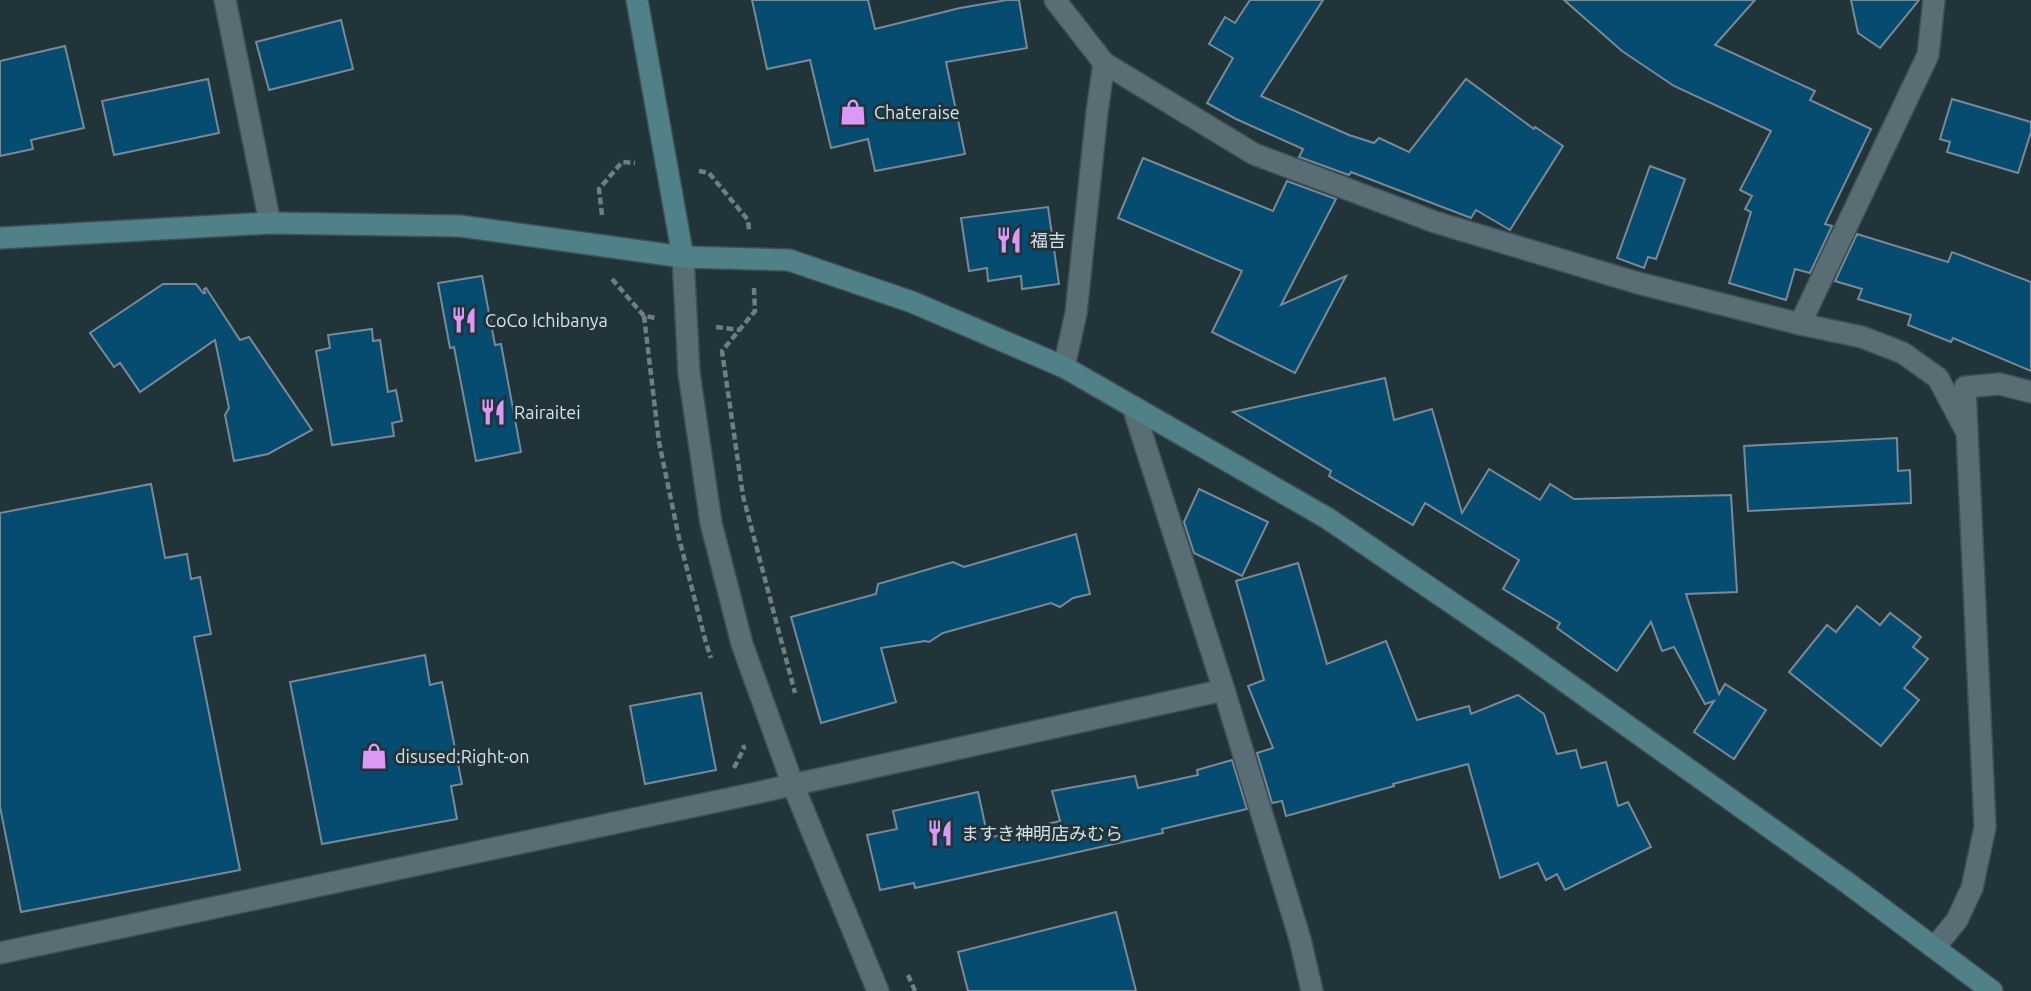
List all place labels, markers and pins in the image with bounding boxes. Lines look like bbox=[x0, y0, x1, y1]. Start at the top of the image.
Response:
shop icon: Chateraise bbox=[838, 97, 868, 127]
place label: Chateraise bbox=[874, 102, 960, 122]
restaurant icon: 福吉 bbox=[994, 225, 1024, 255]
place label: 福吉 bbox=[1030, 230, 1066, 250]
restaurant icon: CoCo Ichibanya bbox=[449, 305, 479, 335]
place label: CoCo Ichibanya bbox=[485, 310, 608, 330]
restaurant icon: Rairaitei bbox=[478, 397, 508, 427]
place label: Rairaitei bbox=[514, 402, 581, 422]
shop icon: disused:Right-on bbox=[359, 741, 389, 771]
place label: disused:Right-on bbox=[395, 746, 530, 766]
restaurant icon: ますき神明店みむら bbox=[925, 818, 955, 848]
place label: ますき神明店みむら bbox=[961, 823, 1123, 843]

